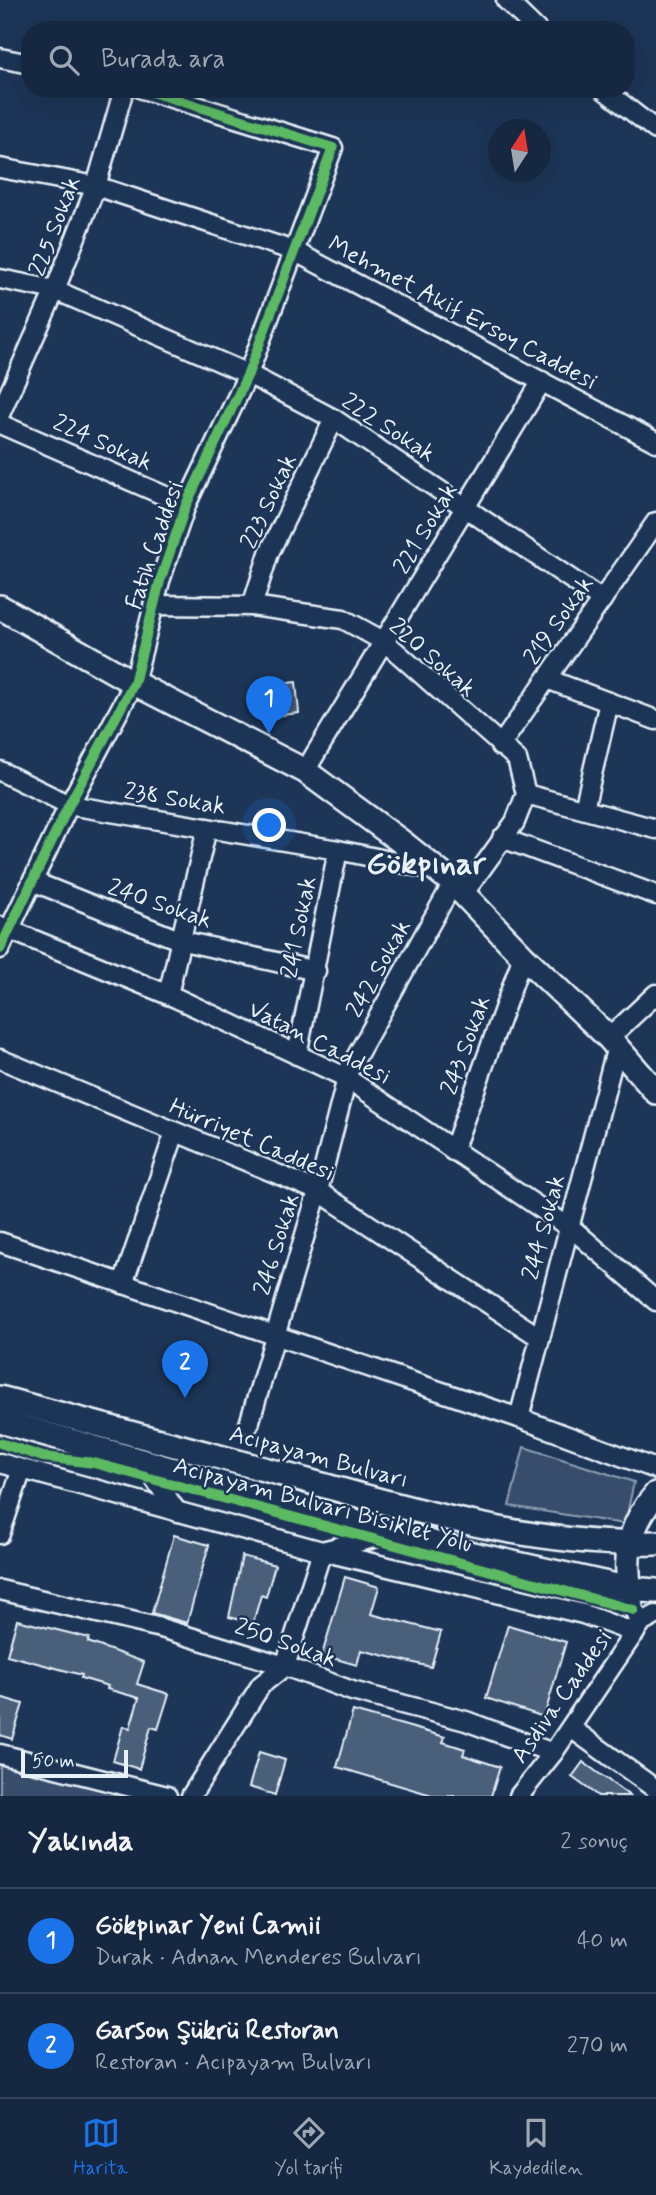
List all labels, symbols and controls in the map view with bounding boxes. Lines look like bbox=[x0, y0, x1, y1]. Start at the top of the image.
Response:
search box bbox=[21, 21, 635, 98]
icon: search bbox=[45, 41, 83, 79]
text: Burada ara bbox=[101, 43, 225, 77]
north arrow bbox=[488, 119, 551, 182]
street label: 225 Sokak bbox=[22, 172, 89, 281]
street label: Mehmet Akif Ersoy Caddesi bbox=[322, 229, 602, 398]
street label: 222 Sokak bbox=[335, 386, 441, 470]
street label: 224 Sokak bbox=[48, 408, 157, 479]
street label: 223 Sokak bbox=[234, 449, 305, 554]
street label: Fatih Caddesi bbox=[119, 477, 192, 614]
street label: 221 Sokak bbox=[387, 477, 466, 580]
street label: 219 Sokak bbox=[517, 570, 601, 671]
street label: 220 Sokak bbox=[382, 612, 482, 705]
pin: 1 bbox=[246, 676, 292, 734]
street label: 238 Sokak bbox=[122, 776, 228, 823]
your location bbox=[252, 808, 286, 842]
district label: Gökpınar bbox=[366, 843, 487, 885]
street label: 240 Sokak bbox=[103, 872, 216, 937]
street label: 241 Sokak bbox=[274, 874, 325, 981]
street label: 242 Sokak bbox=[340, 914, 419, 1023]
street label: 243 Sokak bbox=[434, 992, 499, 1099]
street label: Vatan Caddesi bbox=[243, 994, 396, 1093]
street label: Hürriyet Caddesi bbox=[164, 1092, 339, 1189]
street label: 244 Sokak bbox=[516, 1171, 573, 1283]
street label: 246 Sokak bbox=[247, 1190, 308, 1299]
pin: 2 bbox=[162, 1340, 208, 1398]
street label: Acıpayam Bulvarı bbox=[226, 1419, 412, 1496]
street label: Acıpayam Bulvarı Bisiklet Yolu bbox=[170, 1451, 476, 1560]
street label: 250 Sokak bbox=[230, 1611, 341, 1675]
street label: Asdiva Caddesi bbox=[505, 1624, 620, 1770]
scale bar bbox=[21, 1747, 128, 1779]
text: 50 m bbox=[32, 1749, 75, 1774]
text: Yakında bbox=[28, 1822, 134, 1861]
text: 2 sonuç bbox=[560, 1827, 628, 1857]
text: Gökpınar Yeni Camii bbox=[95, 1909, 321, 1943]
text: 1 bbox=[46, 1926, 56, 1956]
text: 40 m bbox=[577, 1926, 628, 1956]
text: Durak · Adnan Menderes Bulvarı bbox=[95, 1943, 422, 1973]
text: Garson Şükrü Restoran bbox=[95, 2014, 339, 2048]
text: 2 bbox=[45, 2031, 57, 2061]
text: 270 m bbox=[567, 2031, 628, 2061]
text: Restoran · Acıpayam Bulvarı bbox=[95, 2048, 372, 2078]
tab: Harita bbox=[73, 2114, 128, 2181]
tab: Yol tarifi bbox=[275, 2114, 343, 2181]
tab: Kaydedilen bbox=[489, 2114, 583, 2181]

